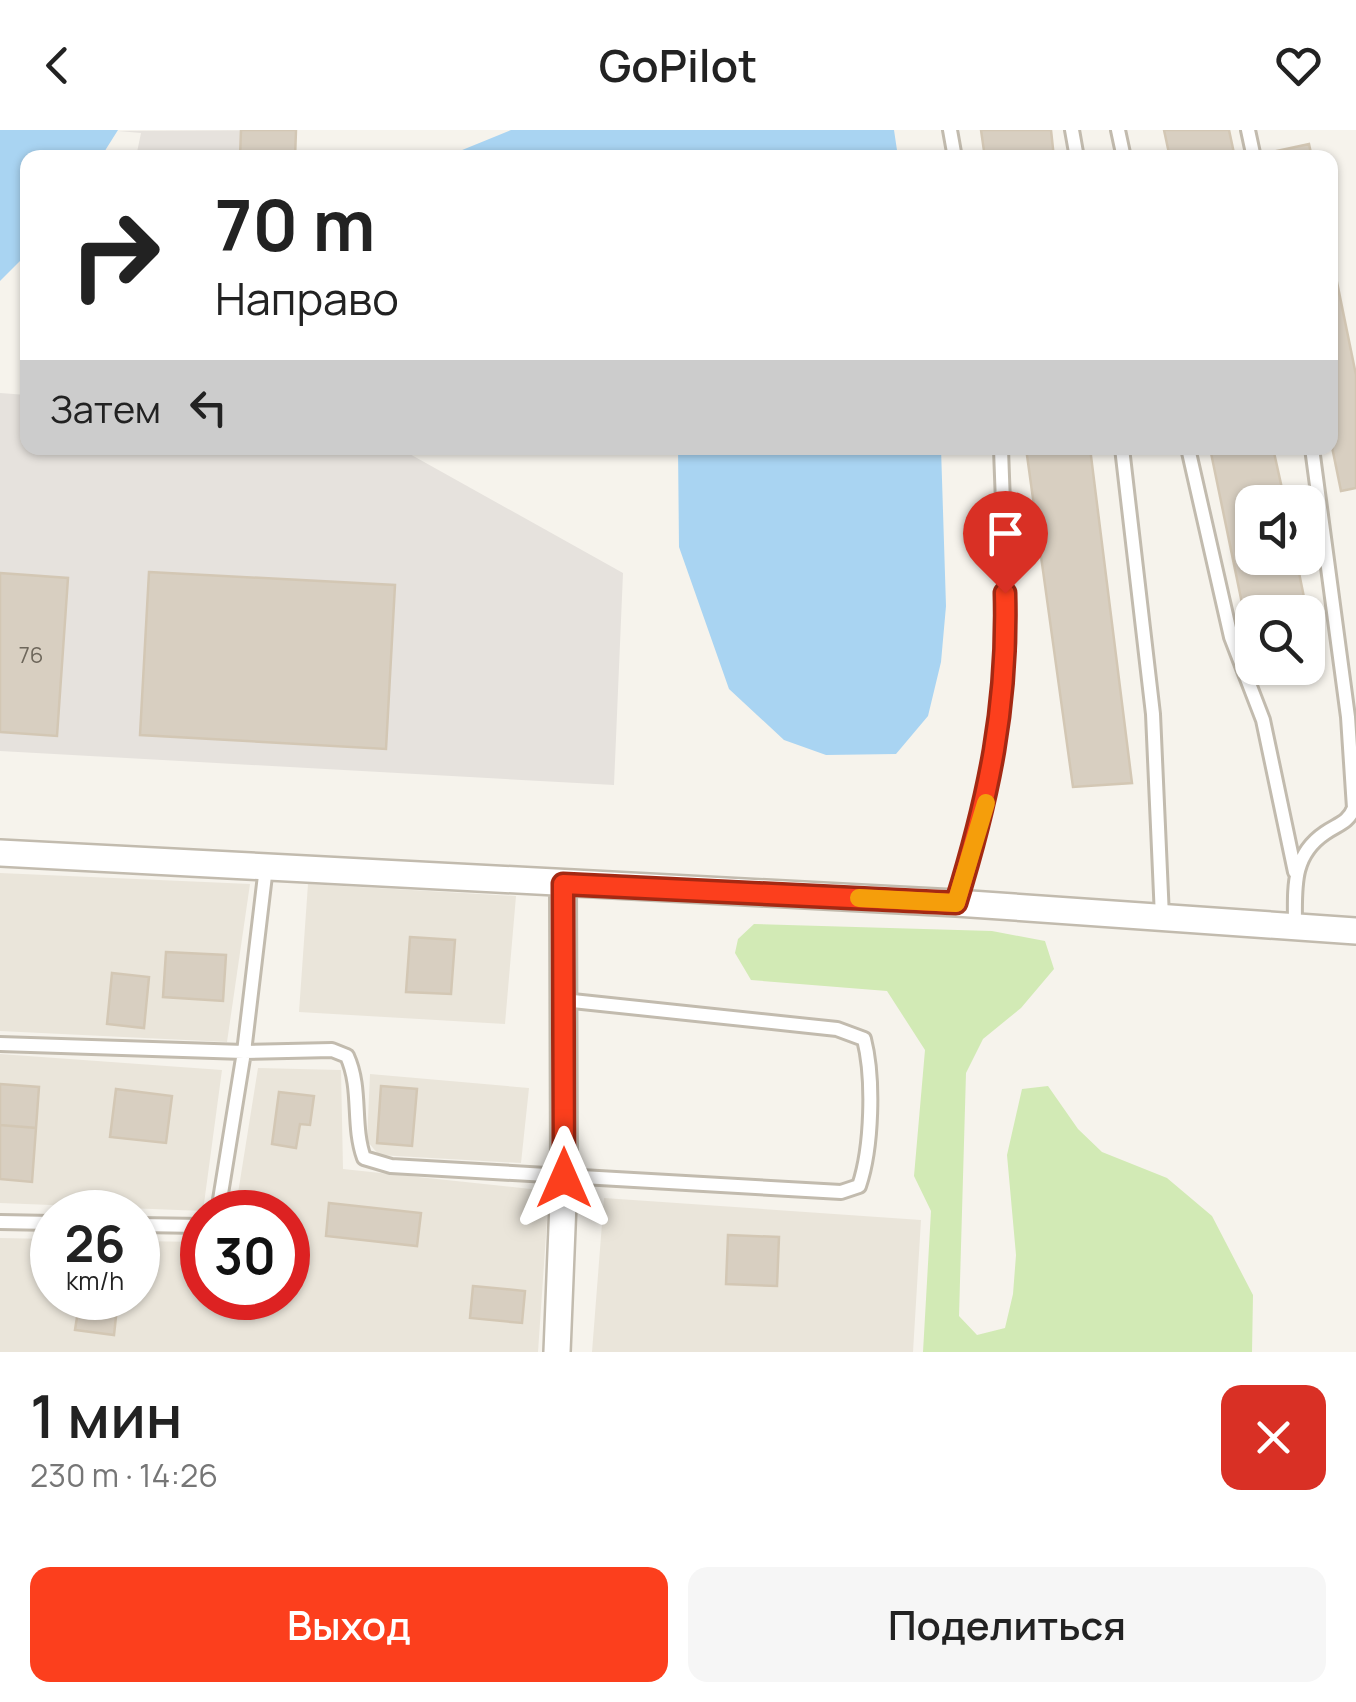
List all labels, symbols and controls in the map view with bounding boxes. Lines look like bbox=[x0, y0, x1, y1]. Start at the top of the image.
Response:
text: GoPilot bbox=[599, 34, 757, 96]
icon: back bbox=[30, 38, 85, 93]
icon: heart bbox=[1271, 38, 1326, 93]
text: 70 m bbox=[215, 176, 375, 272]
icon: right bbox=[50, 190, 180, 320]
text: Направо bbox=[215, 267, 399, 329]
icon: left bbox=[181, 380, 236, 435]
text: Затем bbox=[50, 382, 161, 434]
map controls bbox=[1235, 485, 1325, 685]
button: sound bbox=[1235, 485, 1325, 575]
pin bbox=[963, 491, 1048, 594]
icon: arrive bbox=[978, 506, 1033, 561]
button: search bbox=[1235, 595, 1325, 685]
house number: 76 bbox=[19, 640, 43, 670]
position arrow bbox=[512, 1126, 616, 1230]
speed limit sign: 30 bbox=[180, 1190, 310, 1320]
text: 26 bbox=[65, 1209, 125, 1277]
text: km/h bbox=[66, 1263, 124, 1298]
text: 1 мин bbox=[30, 1374, 183, 1456]
button: close bbox=[1221, 1385, 1326, 1490]
text: 230 m · 14:26 bbox=[30, 1453, 218, 1497]
button: Выход bbox=[30, 1567, 668, 1682]
button: Поделиться bbox=[688, 1567, 1326, 1682]

